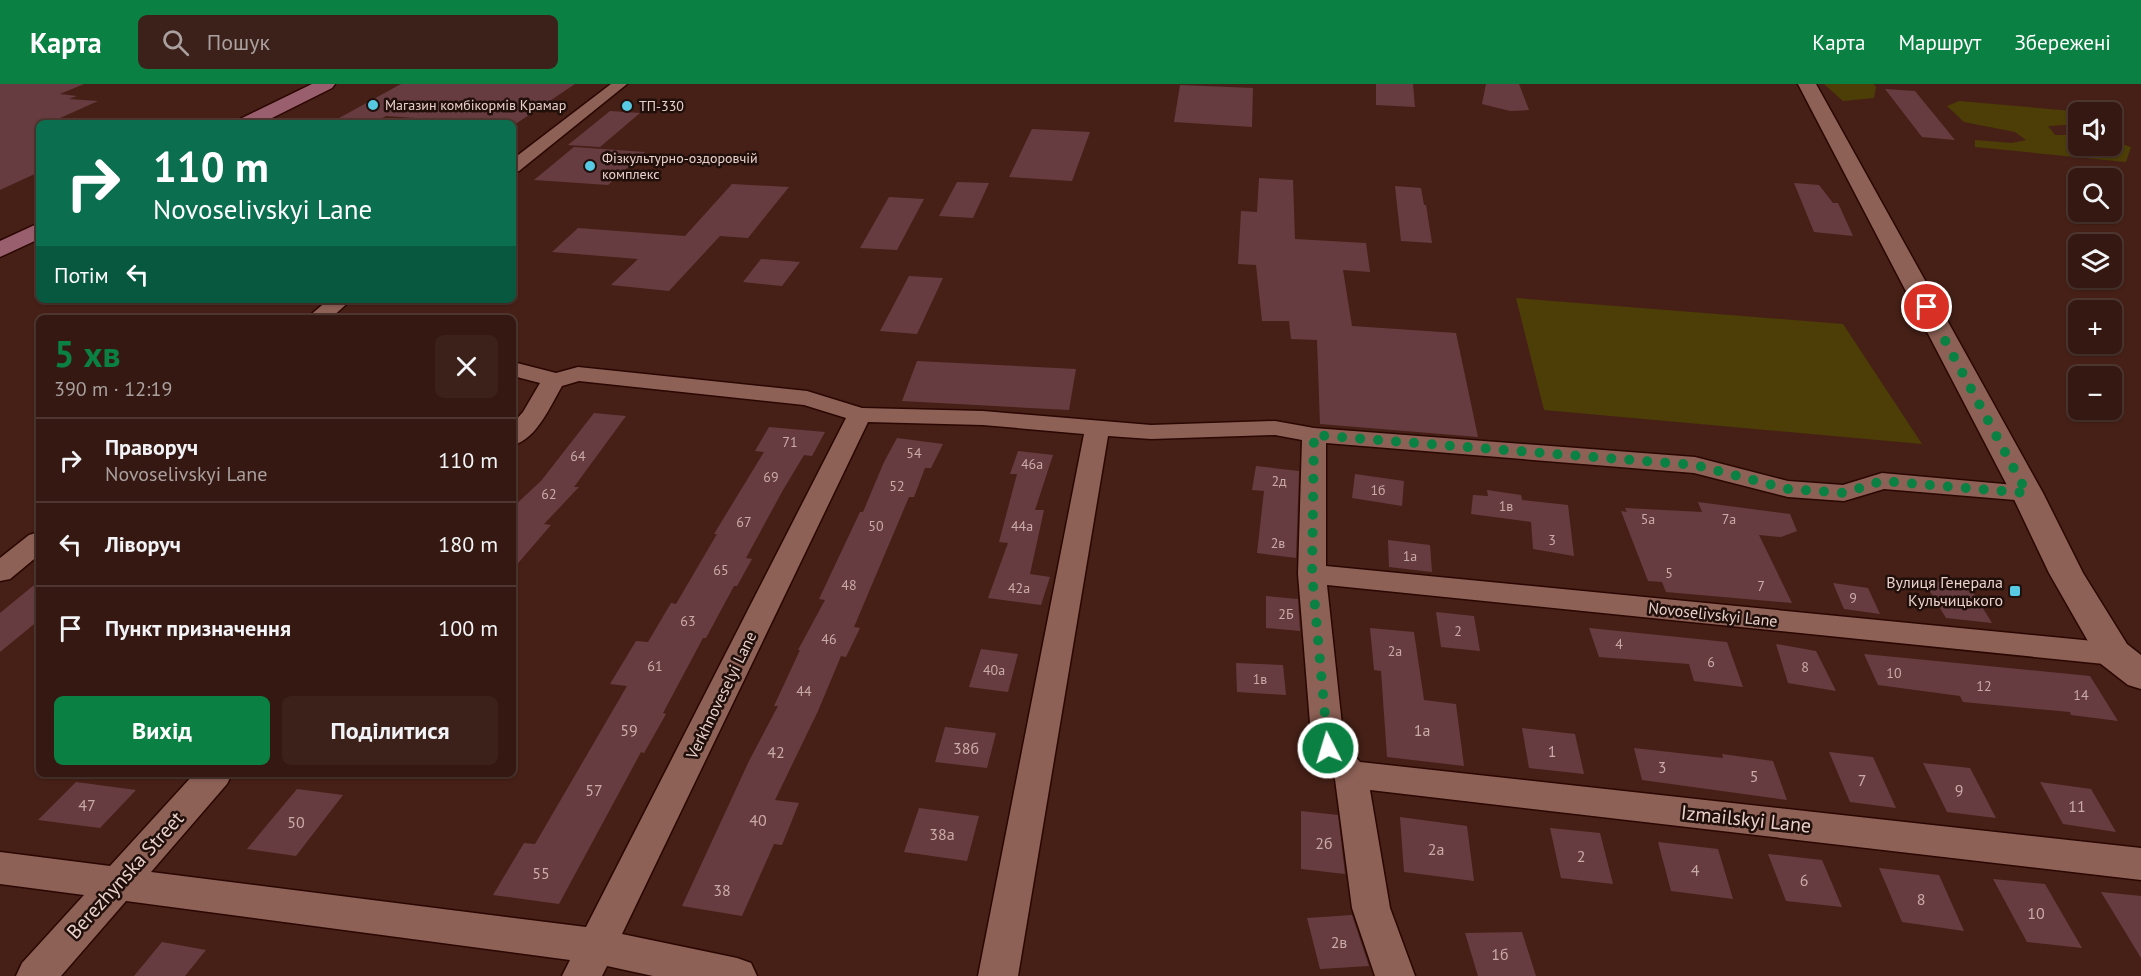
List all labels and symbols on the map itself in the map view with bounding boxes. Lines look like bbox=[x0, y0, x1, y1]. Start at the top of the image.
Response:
place label: Магазин комбікормів Крамар bbox=[385, 96, 566, 114]
place label: ТП-330 bbox=[639, 97, 684, 115]
marker: Магазин комбікормів Крамар bbox=[366, 98, 380, 112]
marker: ТП-330 bbox=[620, 99, 634, 113]
place label: Фізкультурно-оздоровчій комплекс bbox=[602, 149, 758, 183]
marker: Фізкультурно-оздоровчій комплекс bbox=[583, 159, 597, 173]
pin bbox=[1901, 281, 1952, 332]
house number: 71 bbox=[782, 433, 798, 451]
house number: 54 bbox=[906, 444, 922, 462]
house number: 64 bbox=[570, 447, 586, 465]
house number: 46а bbox=[1021, 455, 1043, 473]
house number: 69 bbox=[763, 468, 779, 486]
house number: 2д bbox=[1271, 472, 1287, 490]
house number: 52 bbox=[889, 477, 905, 495]
house number: 1б bbox=[1370, 481, 1386, 499]
house number: 62 bbox=[541, 485, 557, 503]
house number: 1в bbox=[1499, 497, 1513, 515]
house number: 5а bbox=[1641, 510, 1655, 528]
house number: 7а bbox=[1722, 510, 1736, 528]
house number: 67 bbox=[736, 513, 752, 531]
house number: 50 bbox=[868, 517, 884, 535]
house number: 44а bbox=[1011, 517, 1033, 535]
house number: 3 bbox=[1548, 531, 1556, 549]
house number: 2в bbox=[1271, 534, 1285, 552]
house number: 1а bbox=[1403, 547, 1417, 565]
house number: 65 bbox=[713, 561, 729, 579]
house number: 5 bbox=[1665, 564, 1673, 582]
place label: Вулиця Генерала Кульчицького bbox=[1886, 572, 2003, 610]
house number: 48 bbox=[841, 576, 857, 594]
house number: 7 bbox=[1757, 577, 1765, 595]
house number: 42а bbox=[1008, 579, 1030, 597]
marker: Вулиця Генерала Кульчицького bbox=[2008, 584, 2022, 598]
house number: 9 bbox=[1849, 589, 1857, 607]
street label: Novoselivskyi Lane bbox=[1647, 597, 1779, 631]
house number: 2Б bbox=[1278, 605, 1294, 623]
house number: 63 bbox=[680, 612, 696, 630]
house number: 2 bbox=[1454, 622, 1462, 640]
street label: Verkhnoveselyi Lane bbox=[681, 628, 761, 763]
house number: 46 bbox=[821, 630, 837, 648]
house number: 4 bbox=[1615, 635, 1623, 653]
house number: 2а bbox=[1388, 642, 1402, 660]
house number: 6 bbox=[1707, 653, 1715, 671]
house number: 61 bbox=[647, 657, 663, 675]
house number: 8 bbox=[1801, 658, 1809, 676]
house number: 40а bbox=[983, 661, 1005, 679]
house number: 10 bbox=[1886, 664, 1902, 682]
house number: 1в bbox=[1253, 670, 1267, 688]
house number: 12 bbox=[1976, 677, 1992, 695]
house number: 44 bbox=[796, 682, 812, 700]
house number: 14 bbox=[2073, 686, 2089, 704]
position arrow bbox=[1296, 716, 1360, 780]
house number: 59 bbox=[620, 720, 638, 740]
house number: 1а bbox=[1414, 720, 1430, 740]
house number: 38б bbox=[953, 738, 979, 758]
house number: 1 bbox=[1548, 741, 1556, 761]
house number: 42 bbox=[767, 742, 785, 762]
house number: 3 bbox=[1658, 757, 1666, 777]
house number: 5 bbox=[1750, 766, 1758, 786]
house number: 7 bbox=[1858, 770, 1866, 790]
house number: 57 bbox=[585, 780, 603, 800]
house number: 9 bbox=[1955, 780, 1963, 800]
house number: 47 bbox=[78, 795, 96, 815]
house number: 11 bbox=[2068, 796, 2086, 816]
street label: Izmailskyi Lane bbox=[1680, 799, 1812, 839]
street label: Berezhynska Street bbox=[61, 806, 189, 944]
house number: 40 bbox=[749, 810, 767, 830]
house number: 50 bbox=[287, 812, 305, 832]
house number: 38а bbox=[929, 824, 955, 844]
house number: 2б bbox=[1315, 833, 1333, 853]
house number: 2а bbox=[1428, 839, 1444, 859]
house number: 2 bbox=[1577, 846, 1585, 866]
house number: 4 bbox=[1691, 860, 1700, 880]
house number: 55 bbox=[532, 863, 550, 883]
house number: 6 bbox=[1800, 870, 1808, 890]
house number: 38 bbox=[713, 880, 731, 900]
house number: 8 bbox=[1917, 889, 1925, 909]
house number: 10 bbox=[2027, 903, 2045, 923]
house number: 2в bbox=[1331, 932, 1347, 952]
house number: 1б bbox=[1491, 944, 1509, 964]

